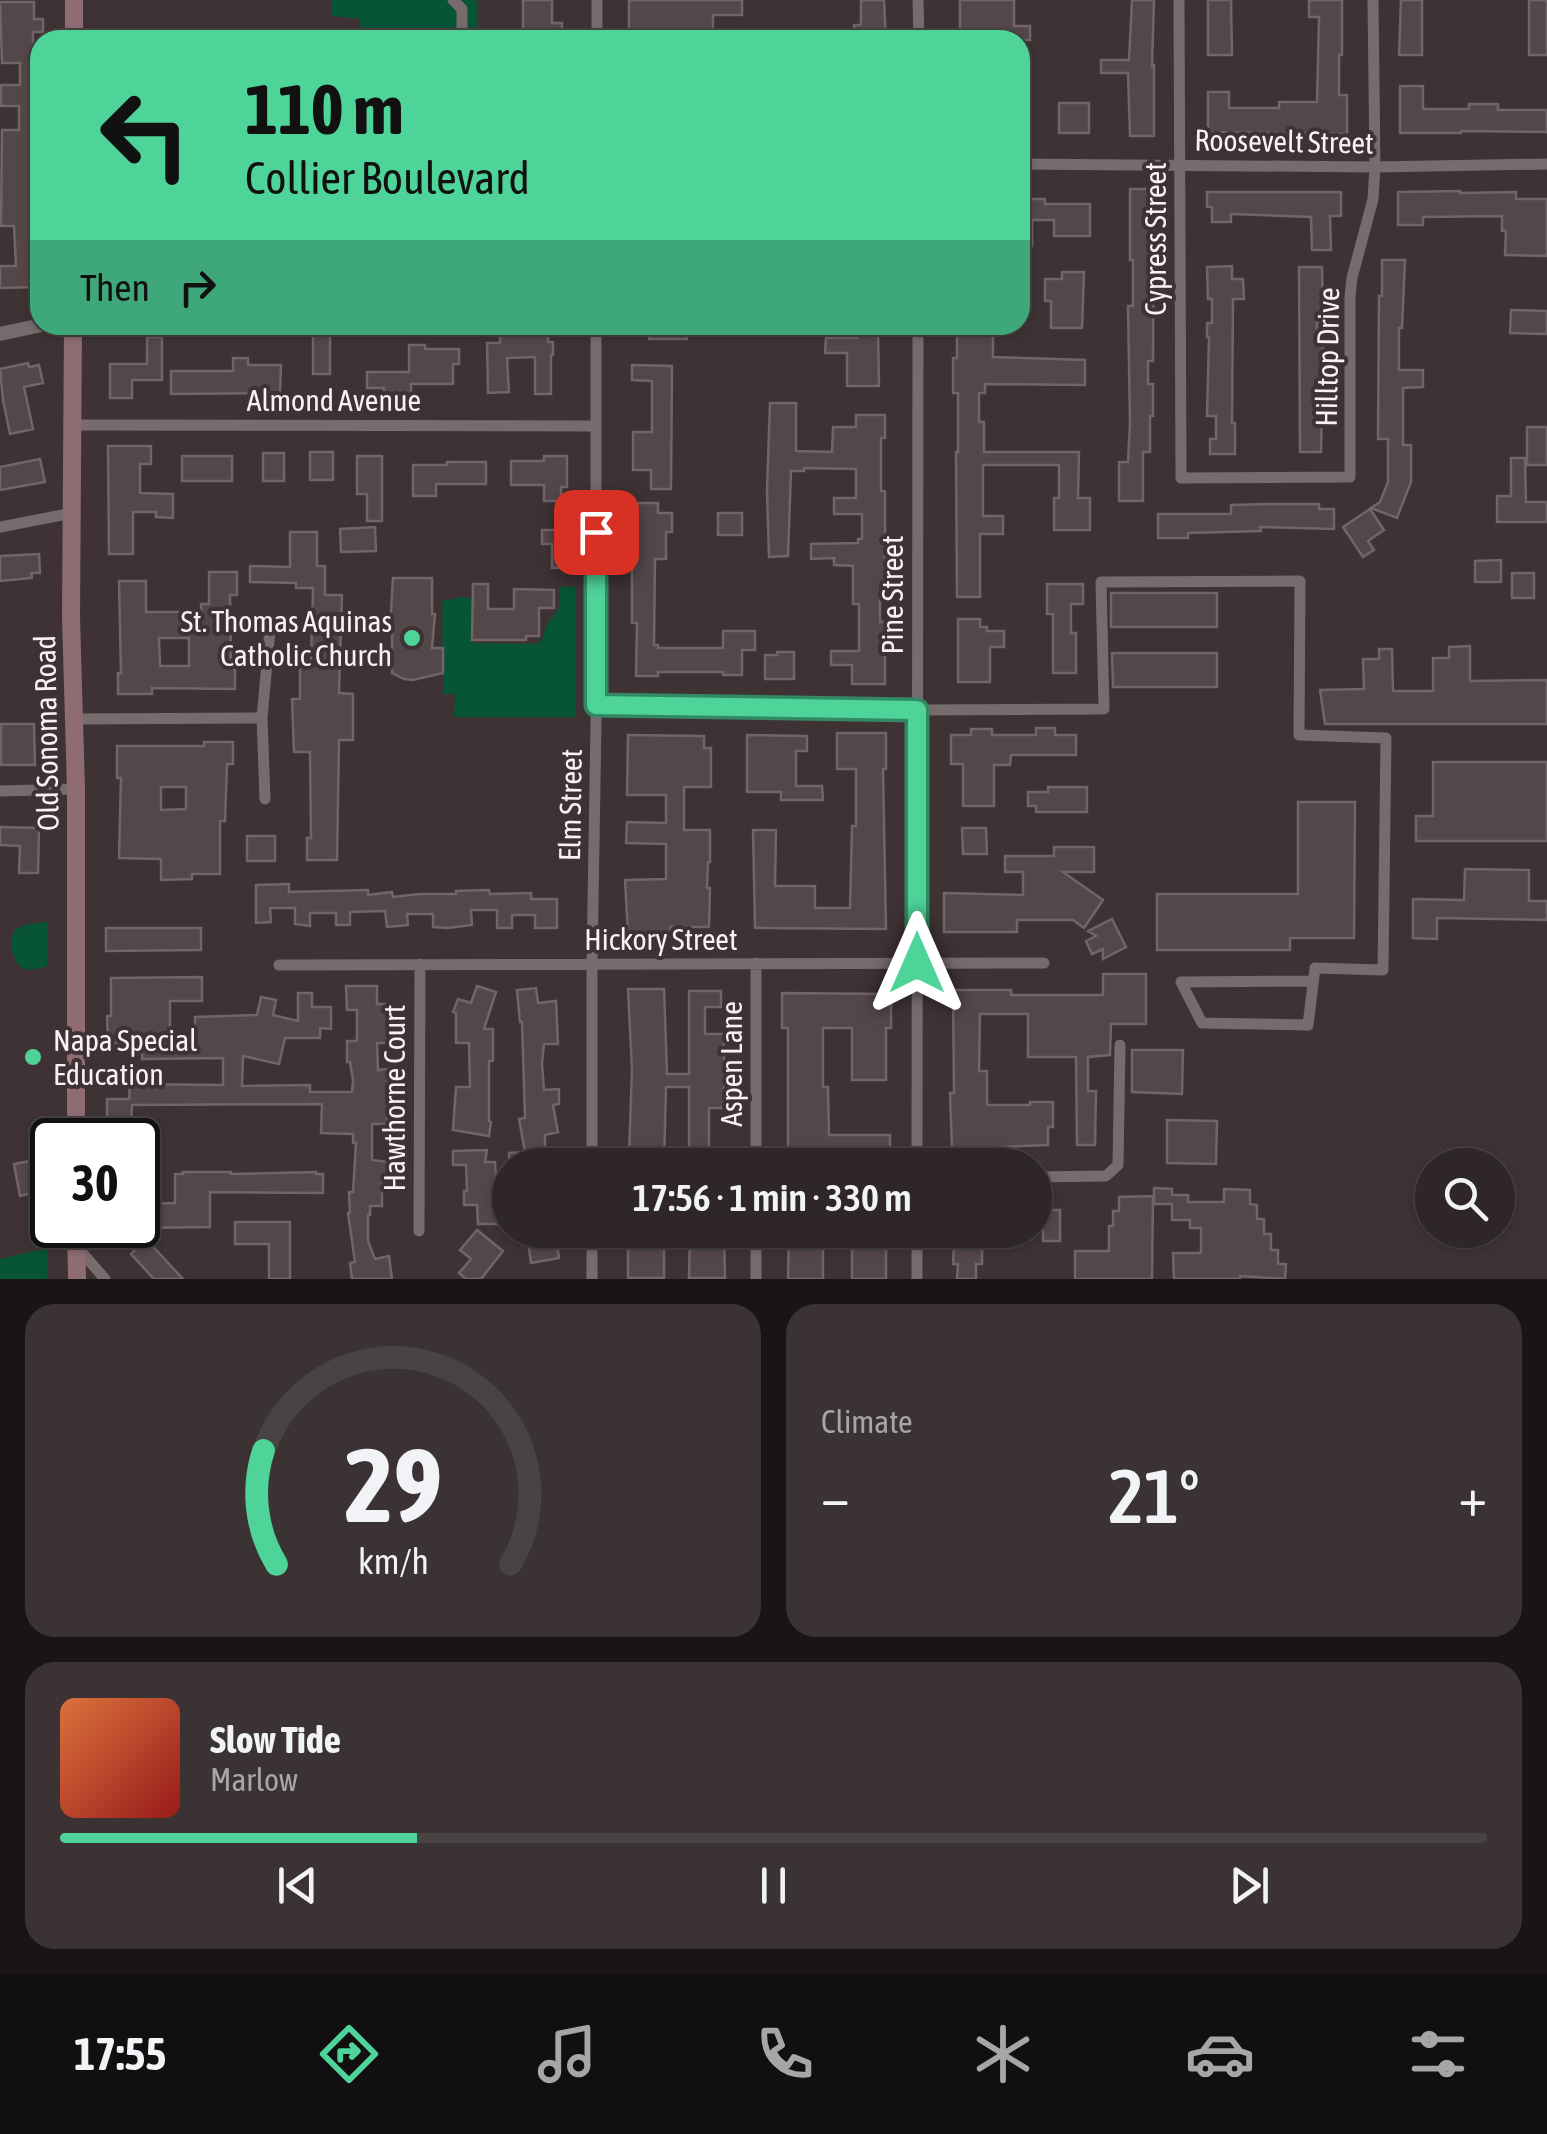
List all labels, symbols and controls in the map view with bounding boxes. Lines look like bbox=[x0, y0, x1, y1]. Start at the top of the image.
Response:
text: 110 m bbox=[245, 69, 404, 149]
icon: left bbox=[80, 70, 210, 200]
street label: Roosevelt Street bbox=[1194, 122, 1374, 160]
text: Collier Boulevard bbox=[245, 152, 530, 204]
street label: Cypress Street bbox=[1138, 162, 1172, 316]
icon: right bbox=[170, 260, 225, 315]
text: Then bbox=[80, 266, 150, 309]
street label: Hilltop Drive bbox=[1309, 287, 1345, 427]
street label: Almond Avenue bbox=[247, 383, 421, 417]
pin bbox=[554, 490, 639, 575]
icon: arrive bbox=[569, 505, 624, 560]
street label: Pine Street bbox=[875, 535, 909, 655]
place label: St. Thomas Aquinas Catholic Church bbox=[180, 604, 392, 672]
marker: St. Thomas Aquinas Catholic Church bbox=[401, 627, 423, 649]
street label: Old Sonoma Road bbox=[27, 635, 65, 831]
street label: Elm Street bbox=[552, 749, 588, 861]
position arrow bbox=[865, 911, 969, 1015]
street label: Hickory Street bbox=[584, 922, 738, 956]
street label: Aspen Lane bbox=[714, 1001, 748, 1127]
street label: Hawthorne Court bbox=[377, 1005, 411, 1192]
place label: Napa Special Education bbox=[53, 1023, 197, 1091]
marker: Napa Special Education bbox=[22, 1046, 44, 1068]
speed limit sign: 30 bbox=[30, 1118, 160, 1248]
map controls bbox=[1415, 1148, 1515, 1248]
button: search bbox=[1415, 1148, 1515, 1248]
text: 17:56 · 1 min · 330 m bbox=[632, 1176, 912, 1219]
text: Climate bbox=[821, 1403, 913, 1440]
text: 29 bbox=[344, 1425, 442, 1544]
text: 21° bbox=[1108, 1453, 1200, 1539]
text: − bbox=[821, 1465, 850, 1528]
text: + bbox=[1458, 1465, 1487, 1528]
text: km/h bbox=[358, 1541, 428, 1582]
text: Slow Tide bbox=[210, 1718, 341, 1761]
text: Marlow bbox=[210, 1761, 298, 1798]
icon: previous bbox=[270, 1858, 325, 1913]
icon: pause bbox=[746, 1858, 801, 1913]
icon: next bbox=[1222, 1858, 1277, 1913]
icon: directions bbox=[314, 2019, 384, 2089]
icon: music bbox=[532, 2019, 602, 2089]
icon: phone bbox=[750, 2019, 820, 2089]
icon: climate bbox=[968, 2019, 1038, 2089]
icon: car bbox=[1185, 2019, 1255, 2089]
icon: filters bbox=[1403, 2019, 1473, 2089]
text: 17:55 bbox=[74, 2028, 167, 2080]

